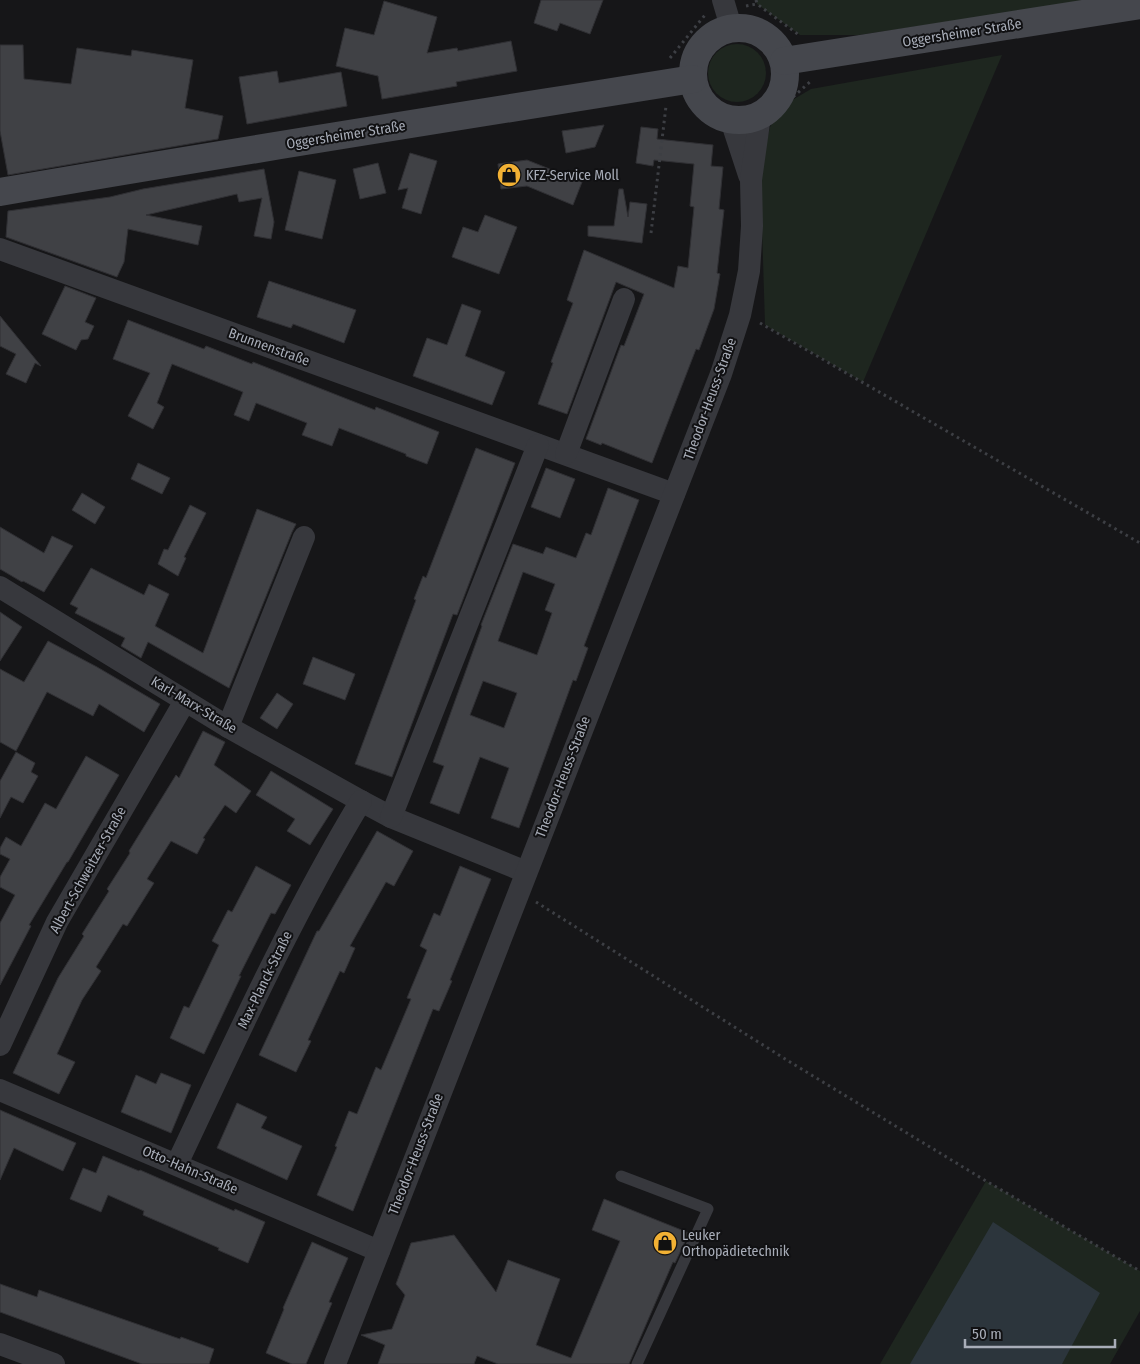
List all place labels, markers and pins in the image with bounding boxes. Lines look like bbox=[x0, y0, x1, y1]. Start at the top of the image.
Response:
shop icon: KFZ-Service Moll bbox=[496, 162, 522, 188]
place label: KFZ-Service Moll bbox=[526, 167, 619, 184]
place label: Leuker Orthopädietechnik bbox=[682, 1227, 790, 1260]
shop icon: Leuker Orthopädietechnik bbox=[652, 1230, 678, 1256]

